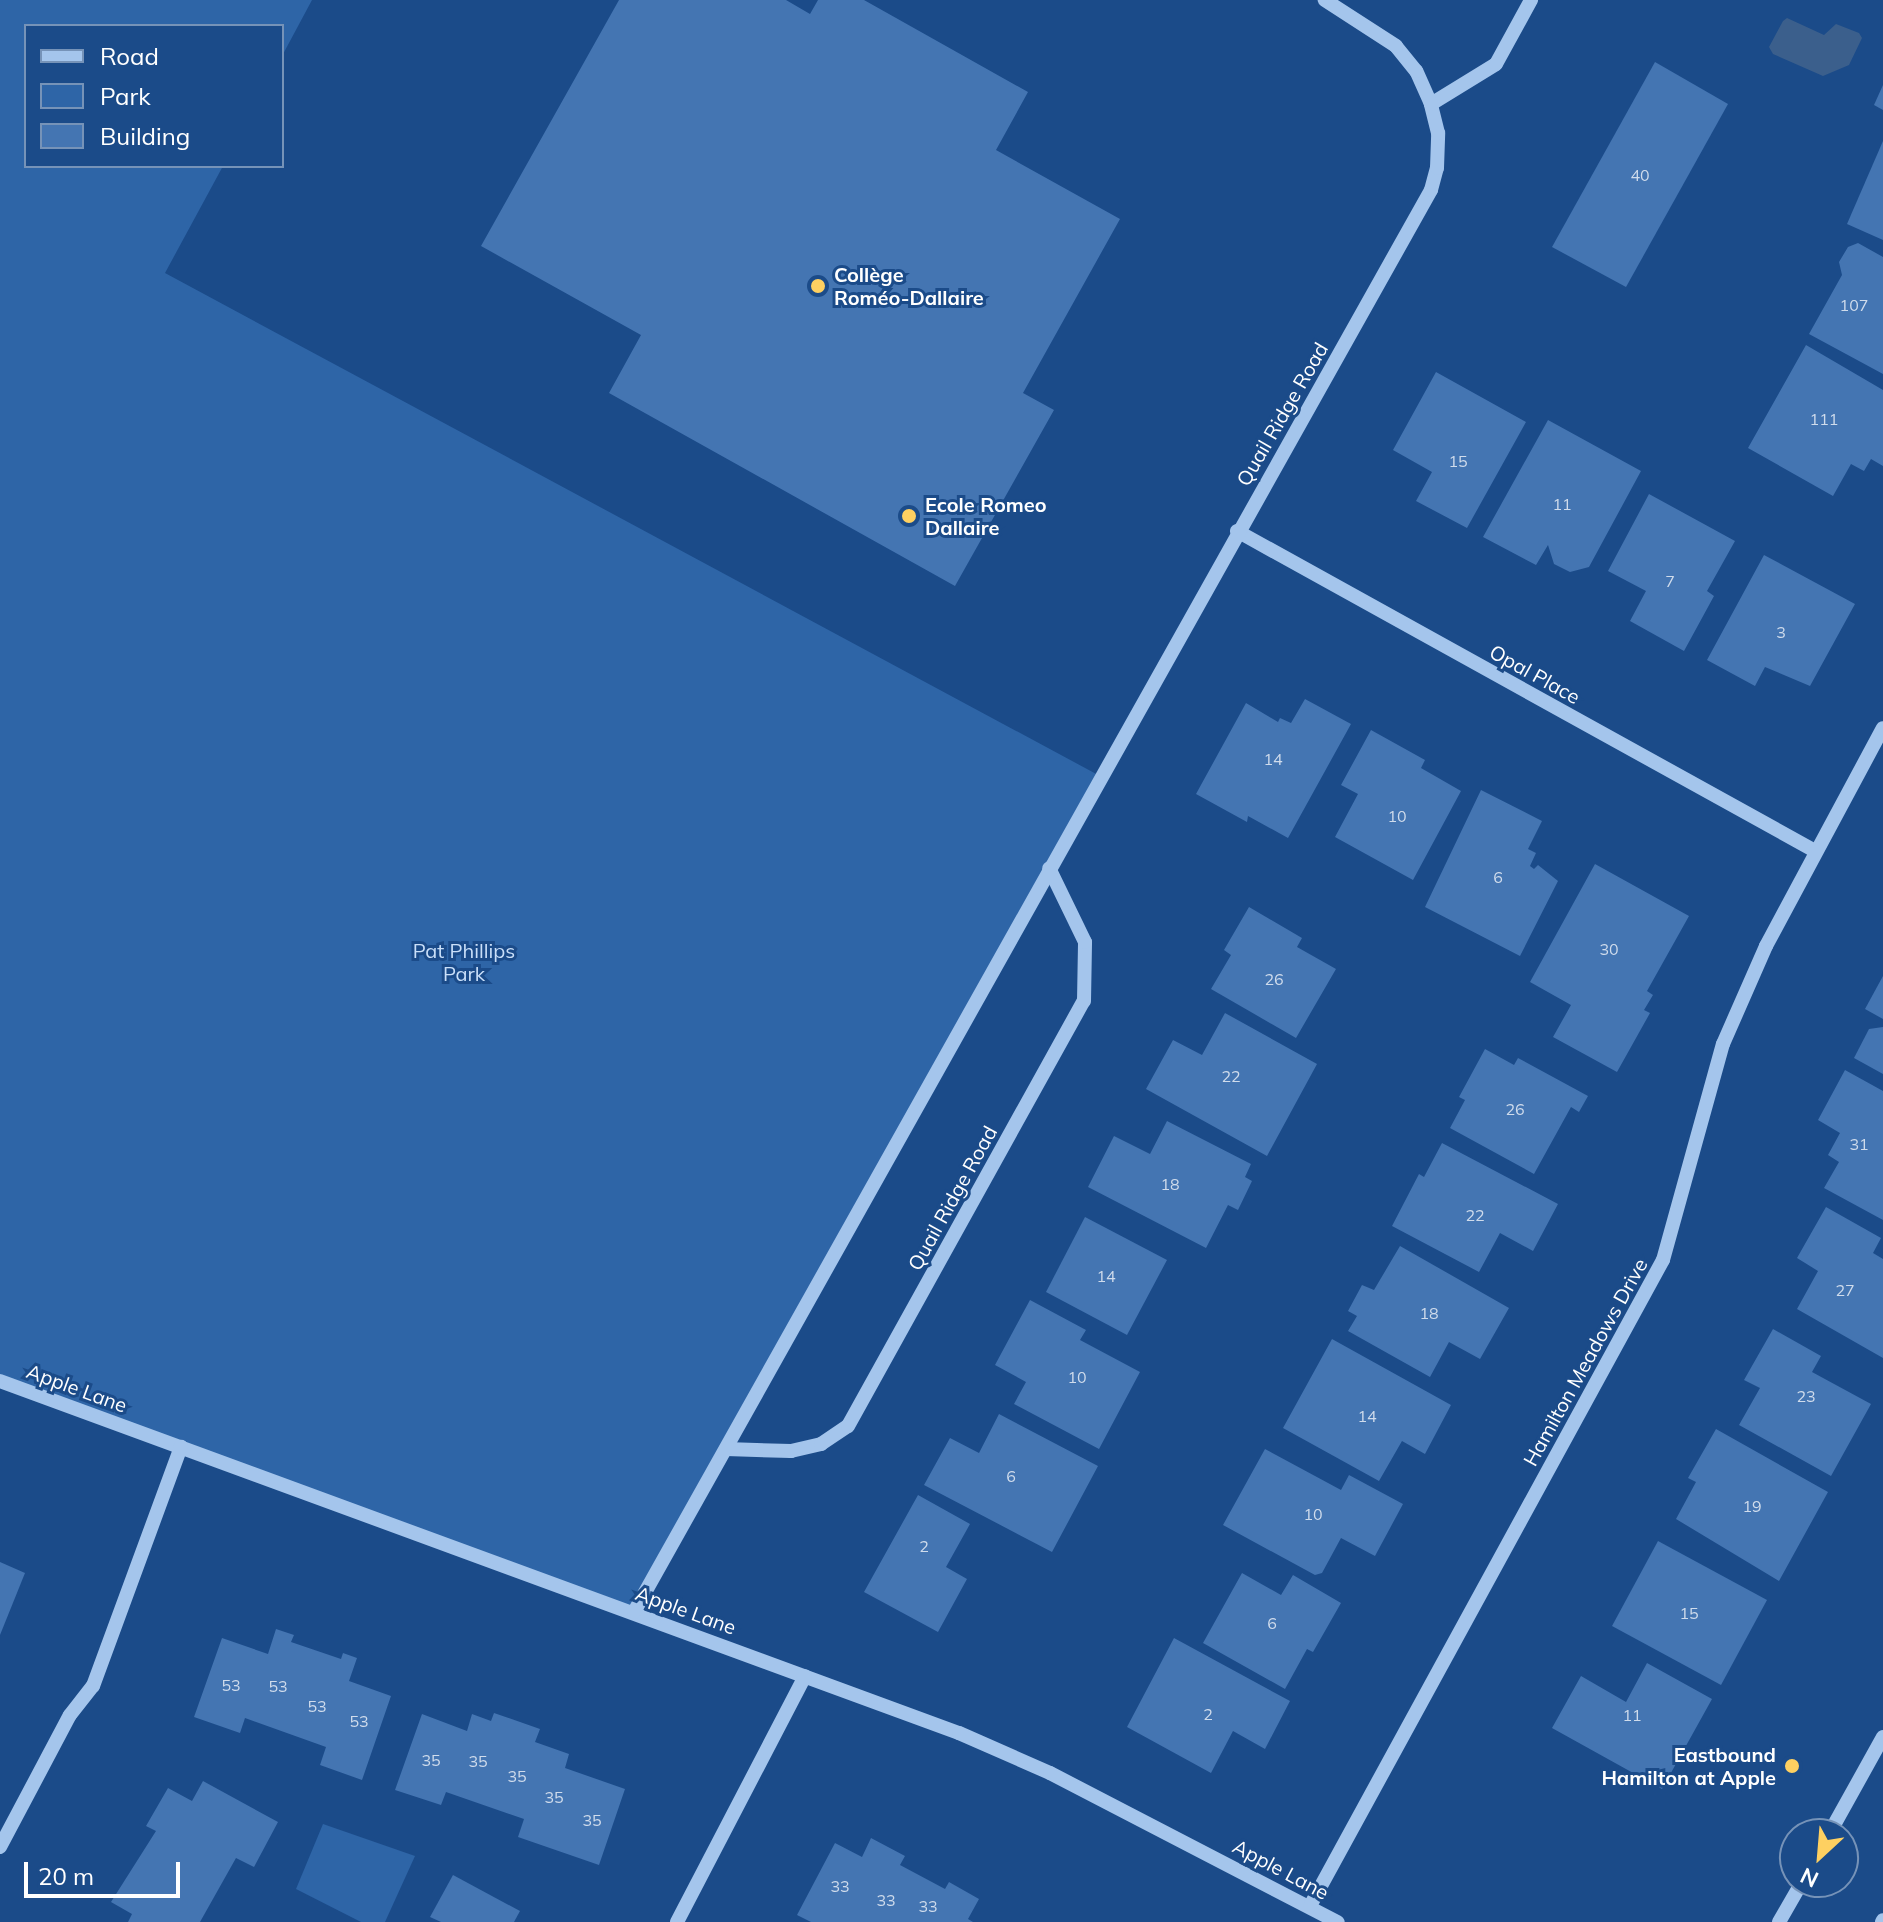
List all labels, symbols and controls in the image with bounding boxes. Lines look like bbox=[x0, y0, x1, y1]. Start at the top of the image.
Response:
legend bbox=[24, 24, 284, 168]
text: Road bbox=[100, 41, 159, 71]
text: Park bbox=[100, 81, 151, 111]
text: Building bbox=[100, 121, 190, 151]
house number: 40 bbox=[1630, 165, 1650, 185]
place label: Collège Roméo-Dallaire bbox=[834, 262, 984, 309]
marker: Collège Roméo-Dallaire bbox=[809, 277, 827, 295]
house number: 107 bbox=[1840, 295, 1868, 315]
street label: Quail Ridge Road bbox=[1231, 338, 1333, 490]
house number: 111 bbox=[1810, 409, 1838, 429]
house number: 15 bbox=[1448, 451, 1468, 471]
place label: Ecole Romeo Dallaire bbox=[925, 492, 1047, 539]
house number: 11 bbox=[1552, 494, 1572, 514]
marker: Ecole Romeo Dallaire bbox=[900, 507, 918, 525]
house number: 7 bbox=[1665, 571, 1675, 591]
house number: 3 bbox=[1776, 622, 1786, 642]
street label: Opal Place bbox=[1486, 639, 1584, 709]
house number: 14 bbox=[1263, 749, 1283, 769]
house number: 10 bbox=[1387, 806, 1407, 826]
house number: 6 bbox=[1493, 867, 1503, 887]
park label: Pat Phillips Park bbox=[413, 938, 515, 985]
house number: 30 bbox=[1599, 939, 1619, 959]
house number: 26 bbox=[1264, 969, 1284, 989]
house number: 22 bbox=[1221, 1066, 1241, 1086]
house number: 26 bbox=[1505, 1099, 1525, 1119]
street label: Quail Ridge Road bbox=[902, 1122, 1002, 1274]
house number: 31 bbox=[1849, 1134, 1869, 1154]
house number: 18 bbox=[1160, 1174, 1180, 1194]
house number: 22 bbox=[1465, 1205, 1485, 1225]
street label: Hamilton Meadows Drive bbox=[1518, 1254, 1652, 1470]
house number: 14 bbox=[1096, 1266, 1116, 1286]
house number: 27 bbox=[1835, 1280, 1855, 1300]
house number: 18 bbox=[1419, 1303, 1439, 1323]
street label: Apple Lane bbox=[24, 1359, 130, 1417]
house number: 10 bbox=[1067, 1367, 1087, 1387]
house number: 23 bbox=[1796, 1386, 1816, 1406]
house number: 14 bbox=[1357, 1406, 1377, 1426]
house number: 6 bbox=[1006, 1466, 1016, 1486]
house number: 19 bbox=[1742, 1496, 1762, 1516]
house number: 10 bbox=[1303, 1504, 1323, 1524]
house number: 2 bbox=[919, 1536, 929, 1556]
street label: Apple Lane bbox=[633, 1581, 739, 1639]
house number: 15 bbox=[1679, 1603, 1699, 1623]
house number: 6 bbox=[1267, 1613, 1277, 1633]
house number: 53 bbox=[221, 1675, 241, 1695]
house number: 53 bbox=[268, 1676, 288, 1696]
house number: 53 bbox=[307, 1696, 327, 1716]
house number: 2 bbox=[1203, 1704, 1213, 1724]
house number: 11 bbox=[1622, 1705, 1642, 1725]
house number: 53 bbox=[349, 1711, 369, 1731]
place label: Eastbound Hamilton at Apple bbox=[1601, 1742, 1776, 1789]
house number: 35 bbox=[421, 1750, 441, 1770]
house number: 35 bbox=[468, 1751, 488, 1771]
marker: Eastbound Hamilton at Apple bbox=[1783, 1757, 1801, 1775]
house number: 35 bbox=[507, 1766, 527, 1786]
house number: 35 bbox=[544, 1787, 564, 1807]
house number: 35 bbox=[582, 1810, 602, 1830]
north arrow bbox=[1779, 1818, 1859, 1898]
street label: Apple Lane bbox=[1229, 1834, 1333, 1904]
scale bar bbox=[28, 1846, 184, 1896]
text: 20 m bbox=[38, 1861, 94, 1891]
text: N bbox=[1796, 1862, 1823, 1894]
house number: 33 bbox=[830, 1876, 850, 1896]
house number: 33 bbox=[876, 1890, 896, 1910]
house number: 33 bbox=[918, 1896, 938, 1916]

